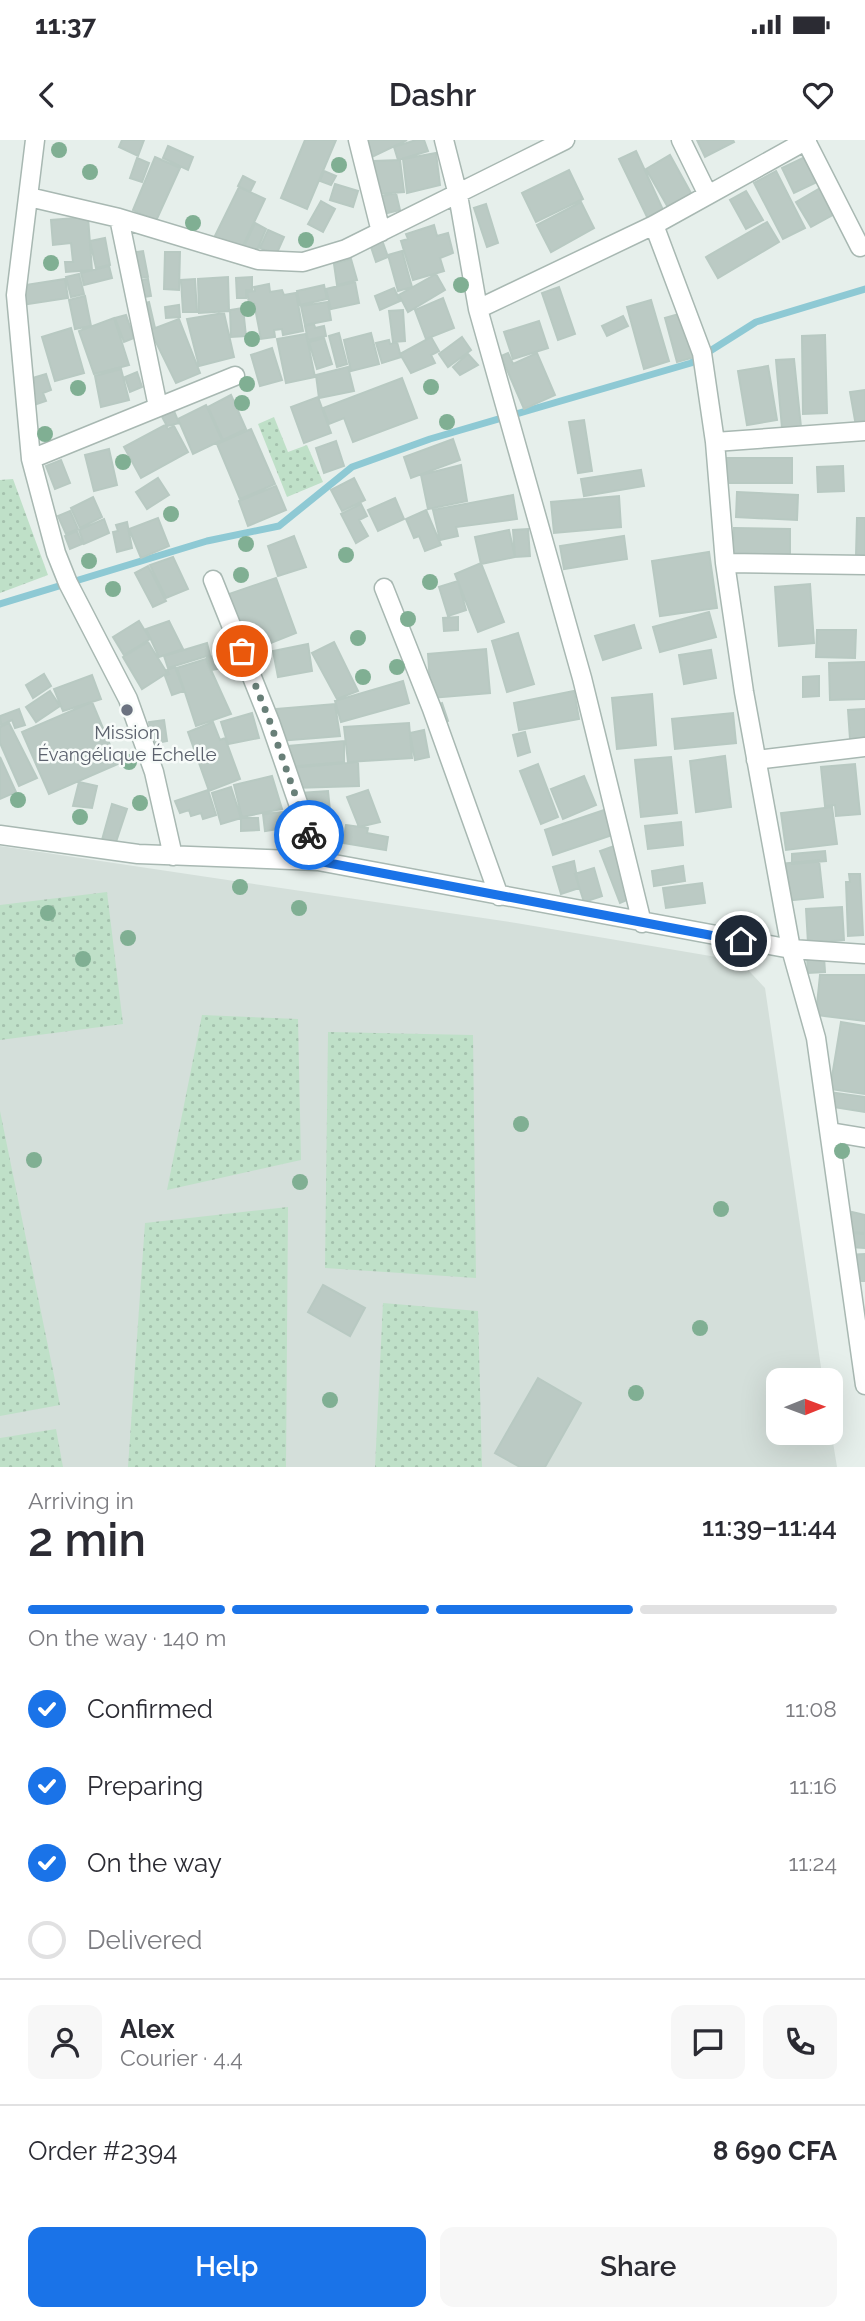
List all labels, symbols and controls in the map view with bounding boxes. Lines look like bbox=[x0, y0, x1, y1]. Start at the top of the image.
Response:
text: 11:37 bbox=[35, 10, 96, 40]
icon: back bbox=[28, 76, 66, 114]
text: Dashr bbox=[389, 76, 476, 113]
icon: heart bbox=[799, 76, 837, 114]
pin bbox=[212, 621, 272, 681]
icon: bag bbox=[223, 632, 261, 670]
marker: Mission Évangélique Échelle bbox=[119, 702, 135, 718]
place label: Mission Évangélique Échelle bbox=[37, 721, 217, 765]
courier bbox=[274, 800, 344, 870]
icon: bike bbox=[290, 816, 328, 854]
pin bbox=[711, 911, 771, 971]
icon: home bbox=[722, 922, 760, 960]
north arrow bbox=[766, 1368, 844, 1446]
map controls bbox=[766, 1368, 843, 1445]
text: Arriving in bbox=[28, 1487, 134, 1514]
text: 11:39–11:44 bbox=[702, 1512, 837, 1542]
text: 2 min bbox=[28, 1513, 146, 1567]
text: On the way · 140 m bbox=[28, 1624, 226, 1651]
icon: check bbox=[28, 1690, 66, 1728]
text: Confirmed bbox=[87, 1694, 213, 1724]
text: 11:08 bbox=[785, 1695, 837, 1722]
icon: check bbox=[28, 1767, 66, 1805]
text: Preparing bbox=[87, 1771, 203, 1801]
text: 11:16 bbox=[789, 1772, 837, 1799]
icon: check bbox=[28, 1844, 66, 1882]
text: On the way bbox=[87, 1848, 222, 1878]
text: 11:24 bbox=[788, 1849, 837, 1876]
text: Delivered bbox=[87, 1925, 202, 1955]
button: person bbox=[28, 2005, 102, 2079]
button: chat bbox=[671, 2005, 745, 2079]
button: phone bbox=[763, 2005, 837, 2079]
text: Alex bbox=[120, 2014, 175, 2044]
text: Courier · 4.4 bbox=[120, 2044, 243, 2071]
text: Order #2394 bbox=[28, 2136, 177, 2166]
text: 8 690 CFA bbox=[713, 2136, 837, 2166]
button: Help bbox=[28, 2227, 426, 2307]
button: Share bbox=[440, 2227, 837, 2307]

